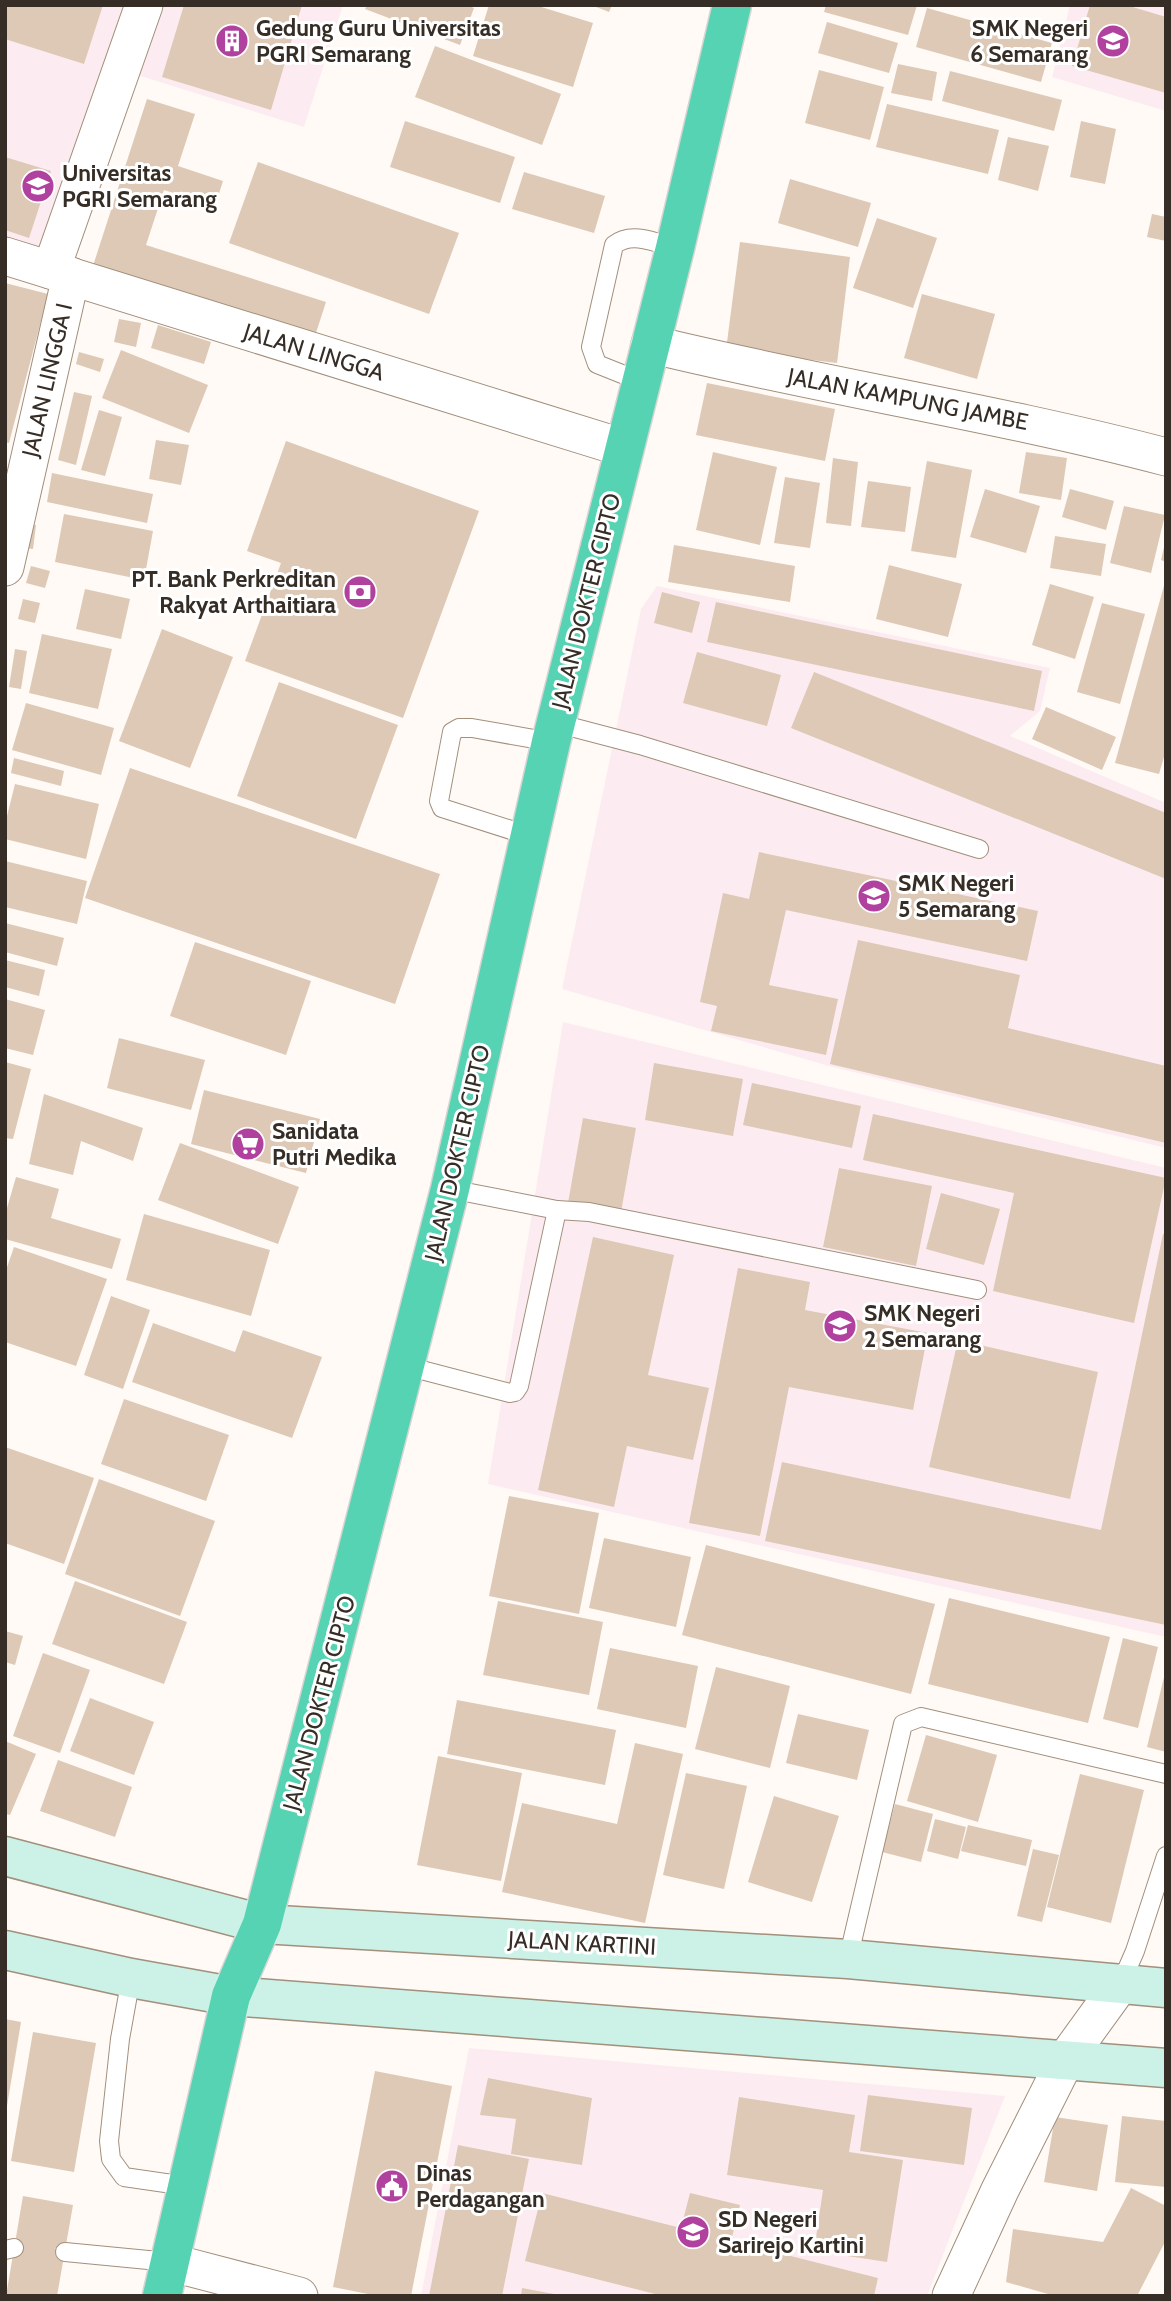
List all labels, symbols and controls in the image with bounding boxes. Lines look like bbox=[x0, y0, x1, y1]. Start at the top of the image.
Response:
place label: Gedung Guru Universitas PGRI Semarang bbox=[256, 14, 501, 68]
place label: SMK Negeri 6 Semarang bbox=[970, 14, 1088, 68]
building icon: Gedung Guru Universitas PGRI Semarang bbox=[213, 22, 251, 60]
school or university icon: SMK Negeri 6 Semarang bbox=[1094, 22, 1132, 60]
place label: Universitas PGRI Semarang bbox=[62, 159, 217, 213]
school or university icon: Universitas PGRI Semarang bbox=[19, 167, 57, 205]
street label: JALAN LINGGA I bbox=[15, 300, 78, 461]
street label: JALAN LINGGA bbox=[239, 317, 388, 387]
street label: JALAN KAMPUNG JAMBE bbox=[784, 362, 1031, 436]
street label: JALAN DOKTER CIPTO bbox=[545, 490, 626, 713]
place label: PT. Bank Perkreditan Rakyat Arthaitiara bbox=[131, 565, 337, 619]
bank icon: PT. Bank Perkreditan Rakyat Arthaitiara bbox=[341, 573, 379, 611]
place label: SMK Negeri 5 Semarang bbox=[898, 869, 1016, 923]
school or university icon: SMK Negeri 5 Semarang bbox=[855, 877, 893, 915]
street label: JALAN DOKTER CIPTO bbox=[418, 1042, 496, 1265]
place label: Sanidata Putri Medika bbox=[272, 1117, 397, 1171]
supermarket icon: Sanidata Putri Medika bbox=[229, 1125, 267, 1163]
place label: SMK Negeri 2 Semarang bbox=[864, 1299, 982, 1353]
school or university icon: SMK Negeri 2 Semarang bbox=[821, 1307, 859, 1345]
street label: JALAN DOKTER CIPTO bbox=[277, 1593, 361, 1814]
street label: JALAN KARTINI bbox=[506, 1925, 657, 1961]
place label: Dinas Perdagangan bbox=[416, 2159, 545, 2213]
public building icon: Dinas Perdagangan bbox=[373, 2167, 411, 2205]
place label: SD Negeri Sarirejo Kartini bbox=[718, 2205, 864, 2259]
school or university icon: SD Negeri Sarirejo Kartini bbox=[674, 2213, 712, 2251]

